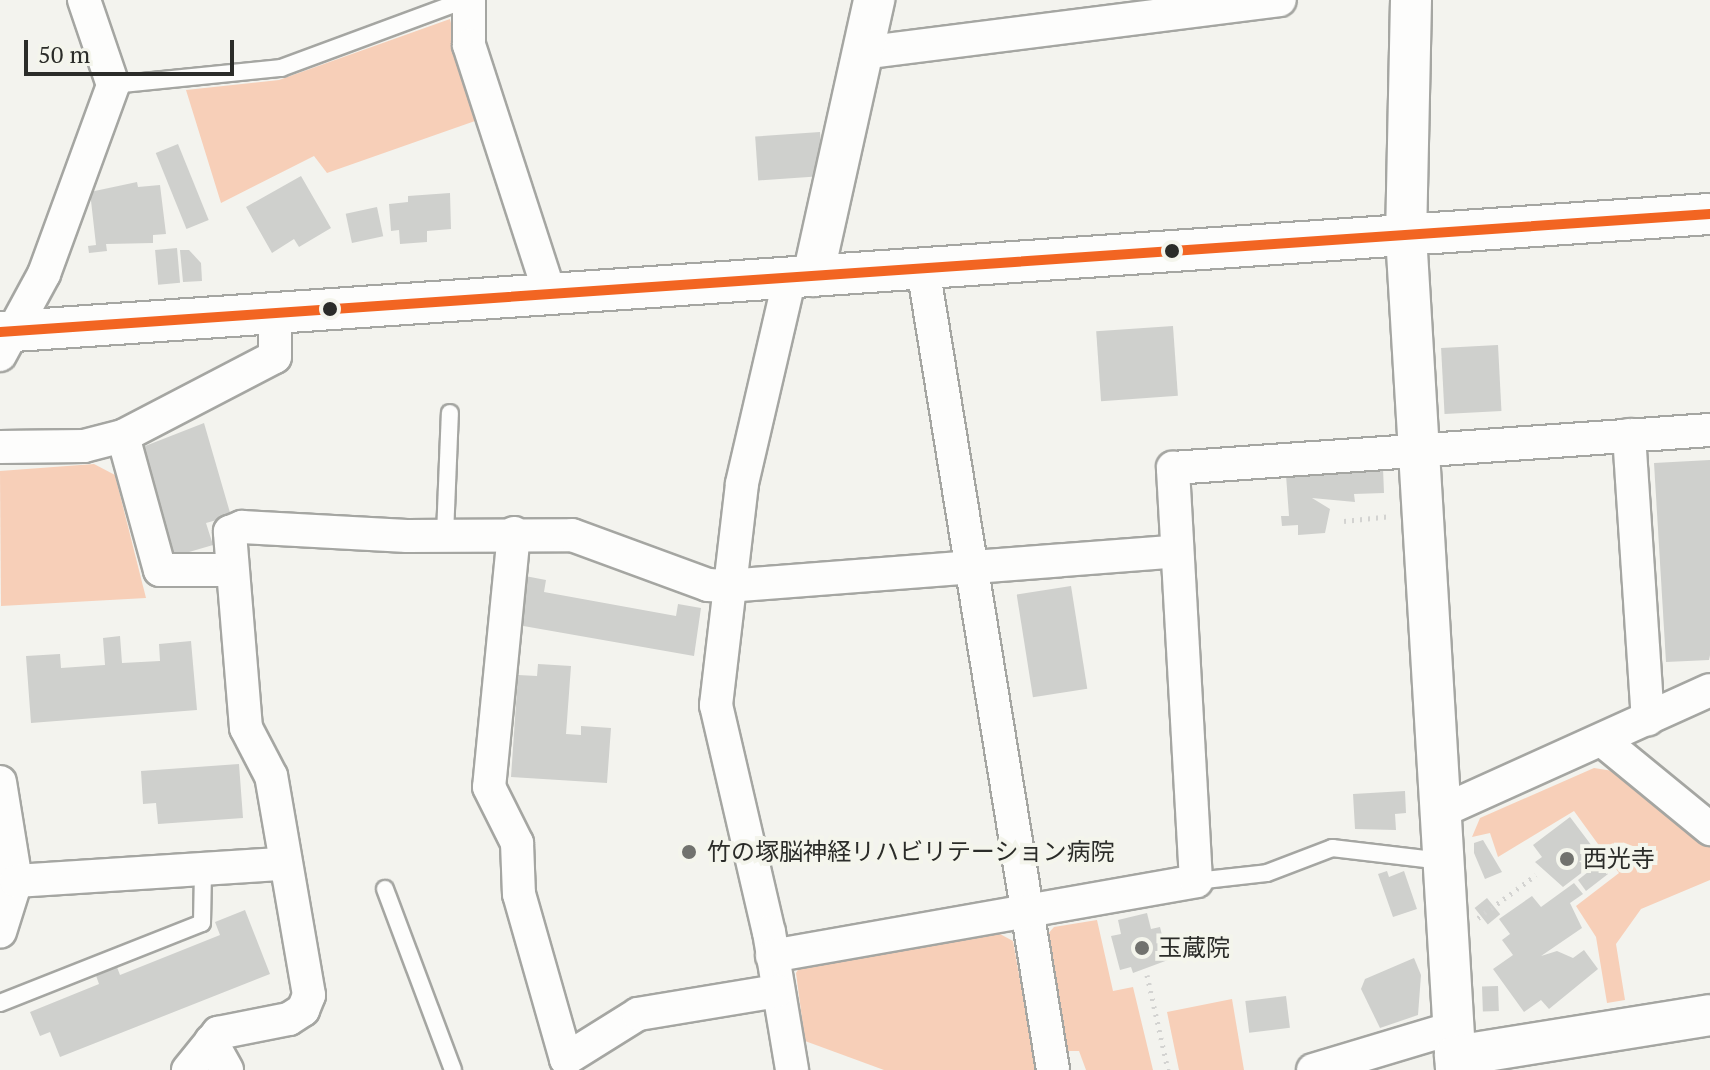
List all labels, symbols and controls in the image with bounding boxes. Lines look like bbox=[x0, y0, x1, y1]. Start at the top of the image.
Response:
scale bar bbox=[28, 24, 238, 74]
text: 50 m bbox=[38, 38, 90, 70]
unlabelled marker bbox=[1164, 243, 1180, 259]
unlabelled marker bbox=[322, 301, 338, 317]
place label: 竹の塚脳神経リハビリテーション病院 bbox=[707, 838, 1115, 866]
marker: 竹の塚脳神経リハビリテーション病院 bbox=[678, 841, 700, 863]
place label: 西光寺 bbox=[1583, 845, 1655, 873]
marker: 西光寺 bbox=[1558, 850, 1576, 868]
place label: 玉蔵院 bbox=[1158, 934, 1230, 962]
marker: 玉蔵院 bbox=[1133, 939, 1151, 957]

